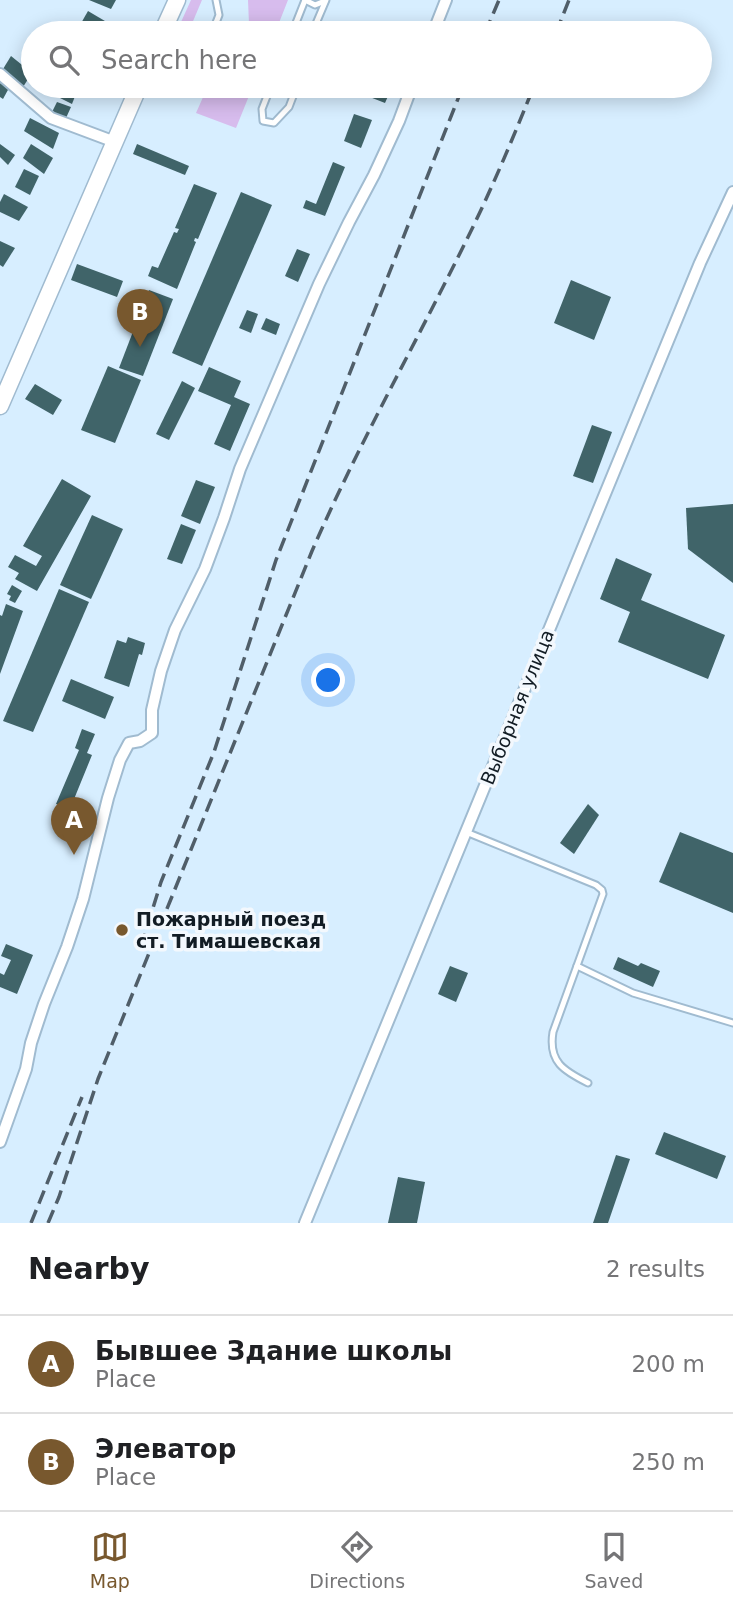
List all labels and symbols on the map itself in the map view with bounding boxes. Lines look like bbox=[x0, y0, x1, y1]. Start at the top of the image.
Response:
pin: B bbox=[117, 289, 163, 347]
street label: Выборная улица bbox=[476, 626, 558, 788]
your location bbox=[311, 663, 345, 697]
pin: A bbox=[51, 797, 97, 855]
place label: Пожарный поезд ст. Тимашевская bbox=[136, 908, 326, 952]
marker: Пожарный поезд ст. Тимашевская bbox=[114, 922, 130, 938]

